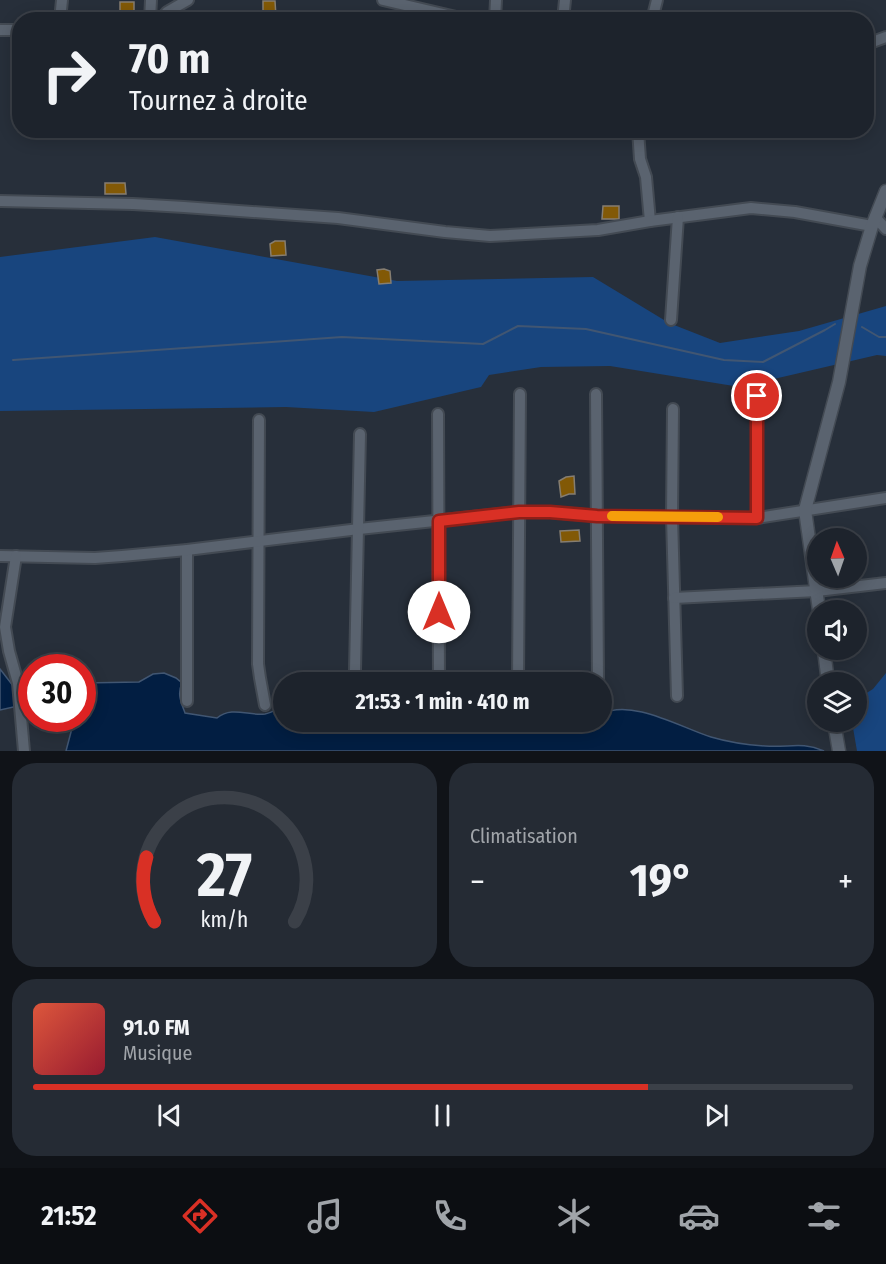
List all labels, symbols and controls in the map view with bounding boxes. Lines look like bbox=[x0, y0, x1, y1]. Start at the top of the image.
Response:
text: 70 m bbox=[129, 34, 210, 84]
icon: right bbox=[30, 36, 108, 114]
text: Tournez à droite bbox=[129, 85, 308, 117]
pin bbox=[731, 370, 782, 421]
icon: arrive bbox=[740, 379, 773, 412]
north arrow bbox=[807, 528, 867, 588]
map controls bbox=[807, 528, 867, 732]
position arrow bbox=[407, 580, 471, 644]
button: sound bbox=[807, 600, 867, 660]
speed limit sign: 30 bbox=[18, 654, 96, 732]
button: layers bbox=[807, 672, 867, 732]
text: 21:53 · 1 min · 410 m bbox=[355, 688, 530, 715]
text: Climatisation bbox=[470, 824, 578, 848]
text: 27 bbox=[196, 838, 252, 913]
text: 19° bbox=[630, 854, 693, 908]
text: − bbox=[470, 862, 485, 902]
text: + bbox=[838, 862, 853, 902]
text: km/h bbox=[201, 907, 248, 933]
text: 91.0 FM bbox=[123, 1014, 190, 1041]
text: Musique bbox=[123, 1041, 192, 1065]
icon: previous bbox=[153, 1099, 186, 1132]
icon: pause bbox=[426, 1099, 459, 1132]
icon: next bbox=[700, 1099, 733, 1132]
icon: directions bbox=[179, 1195, 221, 1237]
icon: music bbox=[304, 1195, 346, 1237]
icon: phone bbox=[429, 1195, 471, 1237]
icon: climate bbox=[553, 1195, 595, 1237]
icon: car bbox=[678, 1195, 720, 1237]
icon: filters bbox=[803, 1195, 845, 1237]
text: 21:52 bbox=[41, 1200, 97, 1232]

